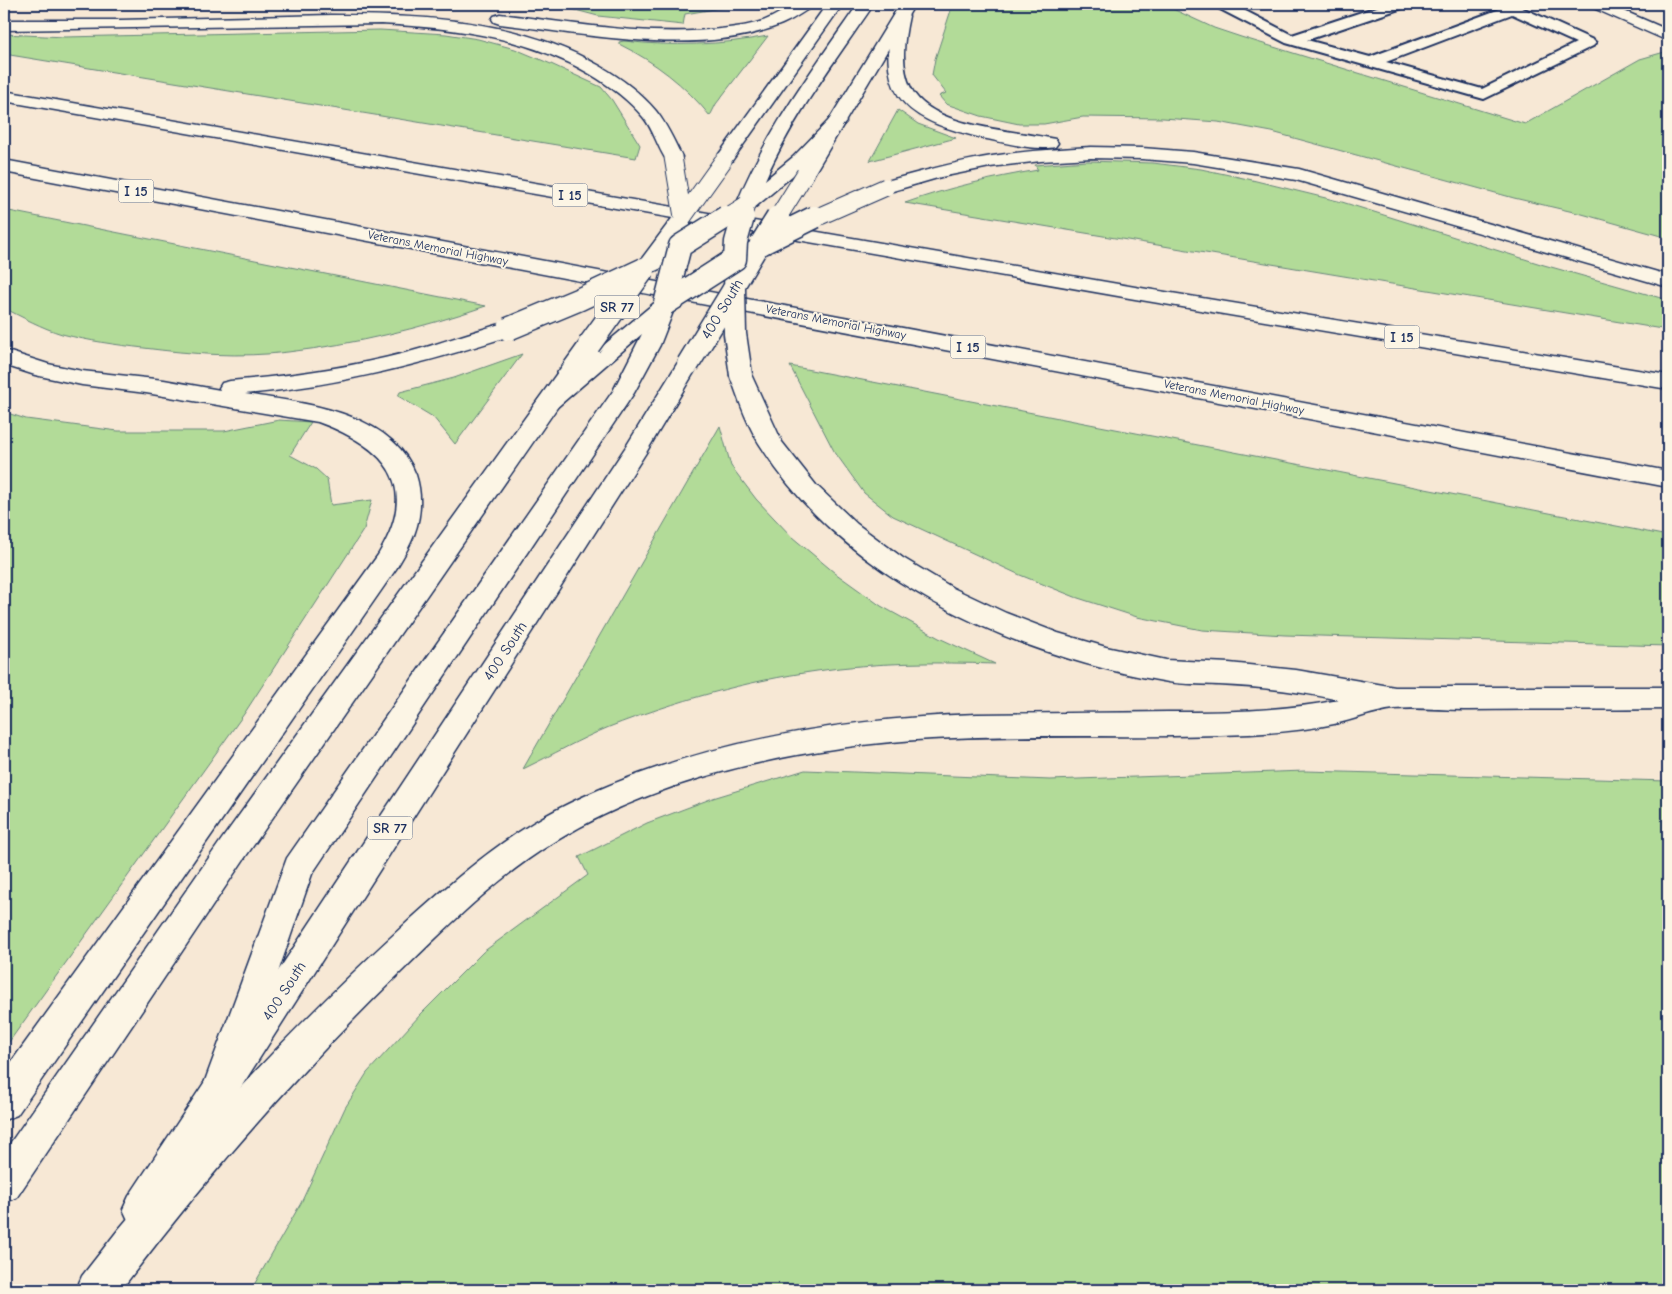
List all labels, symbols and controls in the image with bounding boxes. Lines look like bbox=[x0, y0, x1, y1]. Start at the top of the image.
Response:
road number: I 15 bbox=[118, 180, 154, 202]
road number: I 15 bbox=[552, 184, 588, 206]
street label: Veterans Memorial Highway bbox=[367, 228, 510, 269]
street label: 400 South bbox=[697, 276, 747, 342]
road number: SR 77 bbox=[594, 296, 640, 318]
street label: Veterans Memorial Highway bbox=[765, 302, 908, 343]
road number: I 15 bbox=[1384, 326, 1420, 348]
road number: I 15 bbox=[950, 336, 986, 358]
street label: Veterans Memorial Highway bbox=[1163, 377, 1306, 418]
street label: 400 South bbox=[479, 618, 531, 684]
road number: SR 77 bbox=[368, 816, 412, 840]
street label: 400 South bbox=[258, 958, 310, 1024]

